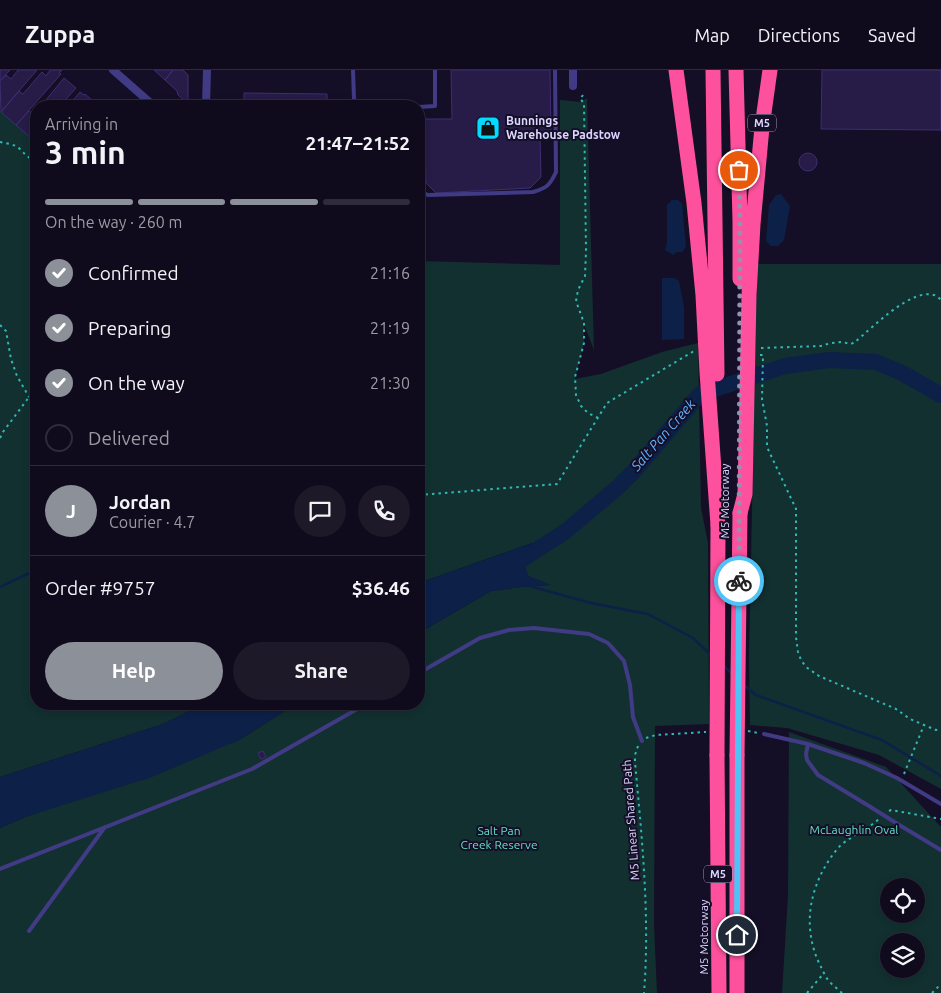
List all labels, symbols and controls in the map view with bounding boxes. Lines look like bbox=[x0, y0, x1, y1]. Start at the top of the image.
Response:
text: Zuppa bbox=[25, 21, 95, 48]
text: Map bbox=[694, 25, 730, 45]
text: Directions bbox=[758, 25, 840, 45]
text: Saved bbox=[868, 25, 916, 45]
place label: Bunnings Warehouse Padstow bbox=[506, 114, 621, 141]
road number: M5 bbox=[748, 114, 776, 132]
text: Arriving in bbox=[45, 115, 118, 133]
shop icon: Bunnings Warehouse Padstow bbox=[475, 115, 501, 141]
text: 21:47–21:52 bbox=[305, 132, 410, 154]
text: 3 min bbox=[45, 134, 126, 170]
pin bbox=[718, 149, 760, 191]
icon: bag bbox=[725, 156, 753, 184]
text: On the way · 260 m bbox=[45, 213, 182, 231]
icon: check bbox=[45, 259, 73, 287]
text: Confirmed bbox=[88, 262, 179, 284]
text: 21:16 bbox=[370, 264, 410, 282]
icon: check bbox=[45, 314, 73, 342]
text: Preparing bbox=[88, 317, 172, 339]
text: 21:19 bbox=[370, 319, 410, 337]
icon: check bbox=[45, 369, 73, 397]
text: On the way bbox=[88, 372, 185, 394]
text: 21:30 bbox=[370, 374, 410, 392]
water label: Salt Pan Creek bbox=[627, 395, 699, 475]
text: Delivered bbox=[88, 427, 170, 449]
street label: M5 Motorway bbox=[718, 463, 731, 539]
button: chat bbox=[294, 485, 346, 537]
button: phone bbox=[358, 485, 410, 537]
text: Jordan bbox=[109, 491, 171, 513]
text: J bbox=[66, 500, 76, 522]
text: Courier · 4.7 bbox=[109, 513, 195, 531]
courier bbox=[714, 556, 764, 606]
icon: bike bbox=[725, 567, 753, 595]
text: Order #9757 bbox=[45, 577, 155, 599]
text: $36.46 bbox=[352, 577, 410, 599]
button: Help bbox=[45, 642, 223, 700]
button: Share bbox=[233, 642, 410, 700]
street label: M5 Linear Shared Path bbox=[620, 759, 641, 881]
park label: McLaughlin Oval bbox=[809, 823, 899, 836]
park label: Salt Pan Creek Reserve bbox=[460, 824, 538, 851]
road number: M5 bbox=[704, 866, 732, 882]
map controls bbox=[880, 878, 925, 978]
button: locate bbox=[880, 878, 925, 923]
street label: M5 Motorway bbox=[697, 899, 710, 975]
pin bbox=[716, 914, 758, 956]
icon: home bbox=[723, 921, 751, 949]
button: layers bbox=[880, 933, 925, 978]

